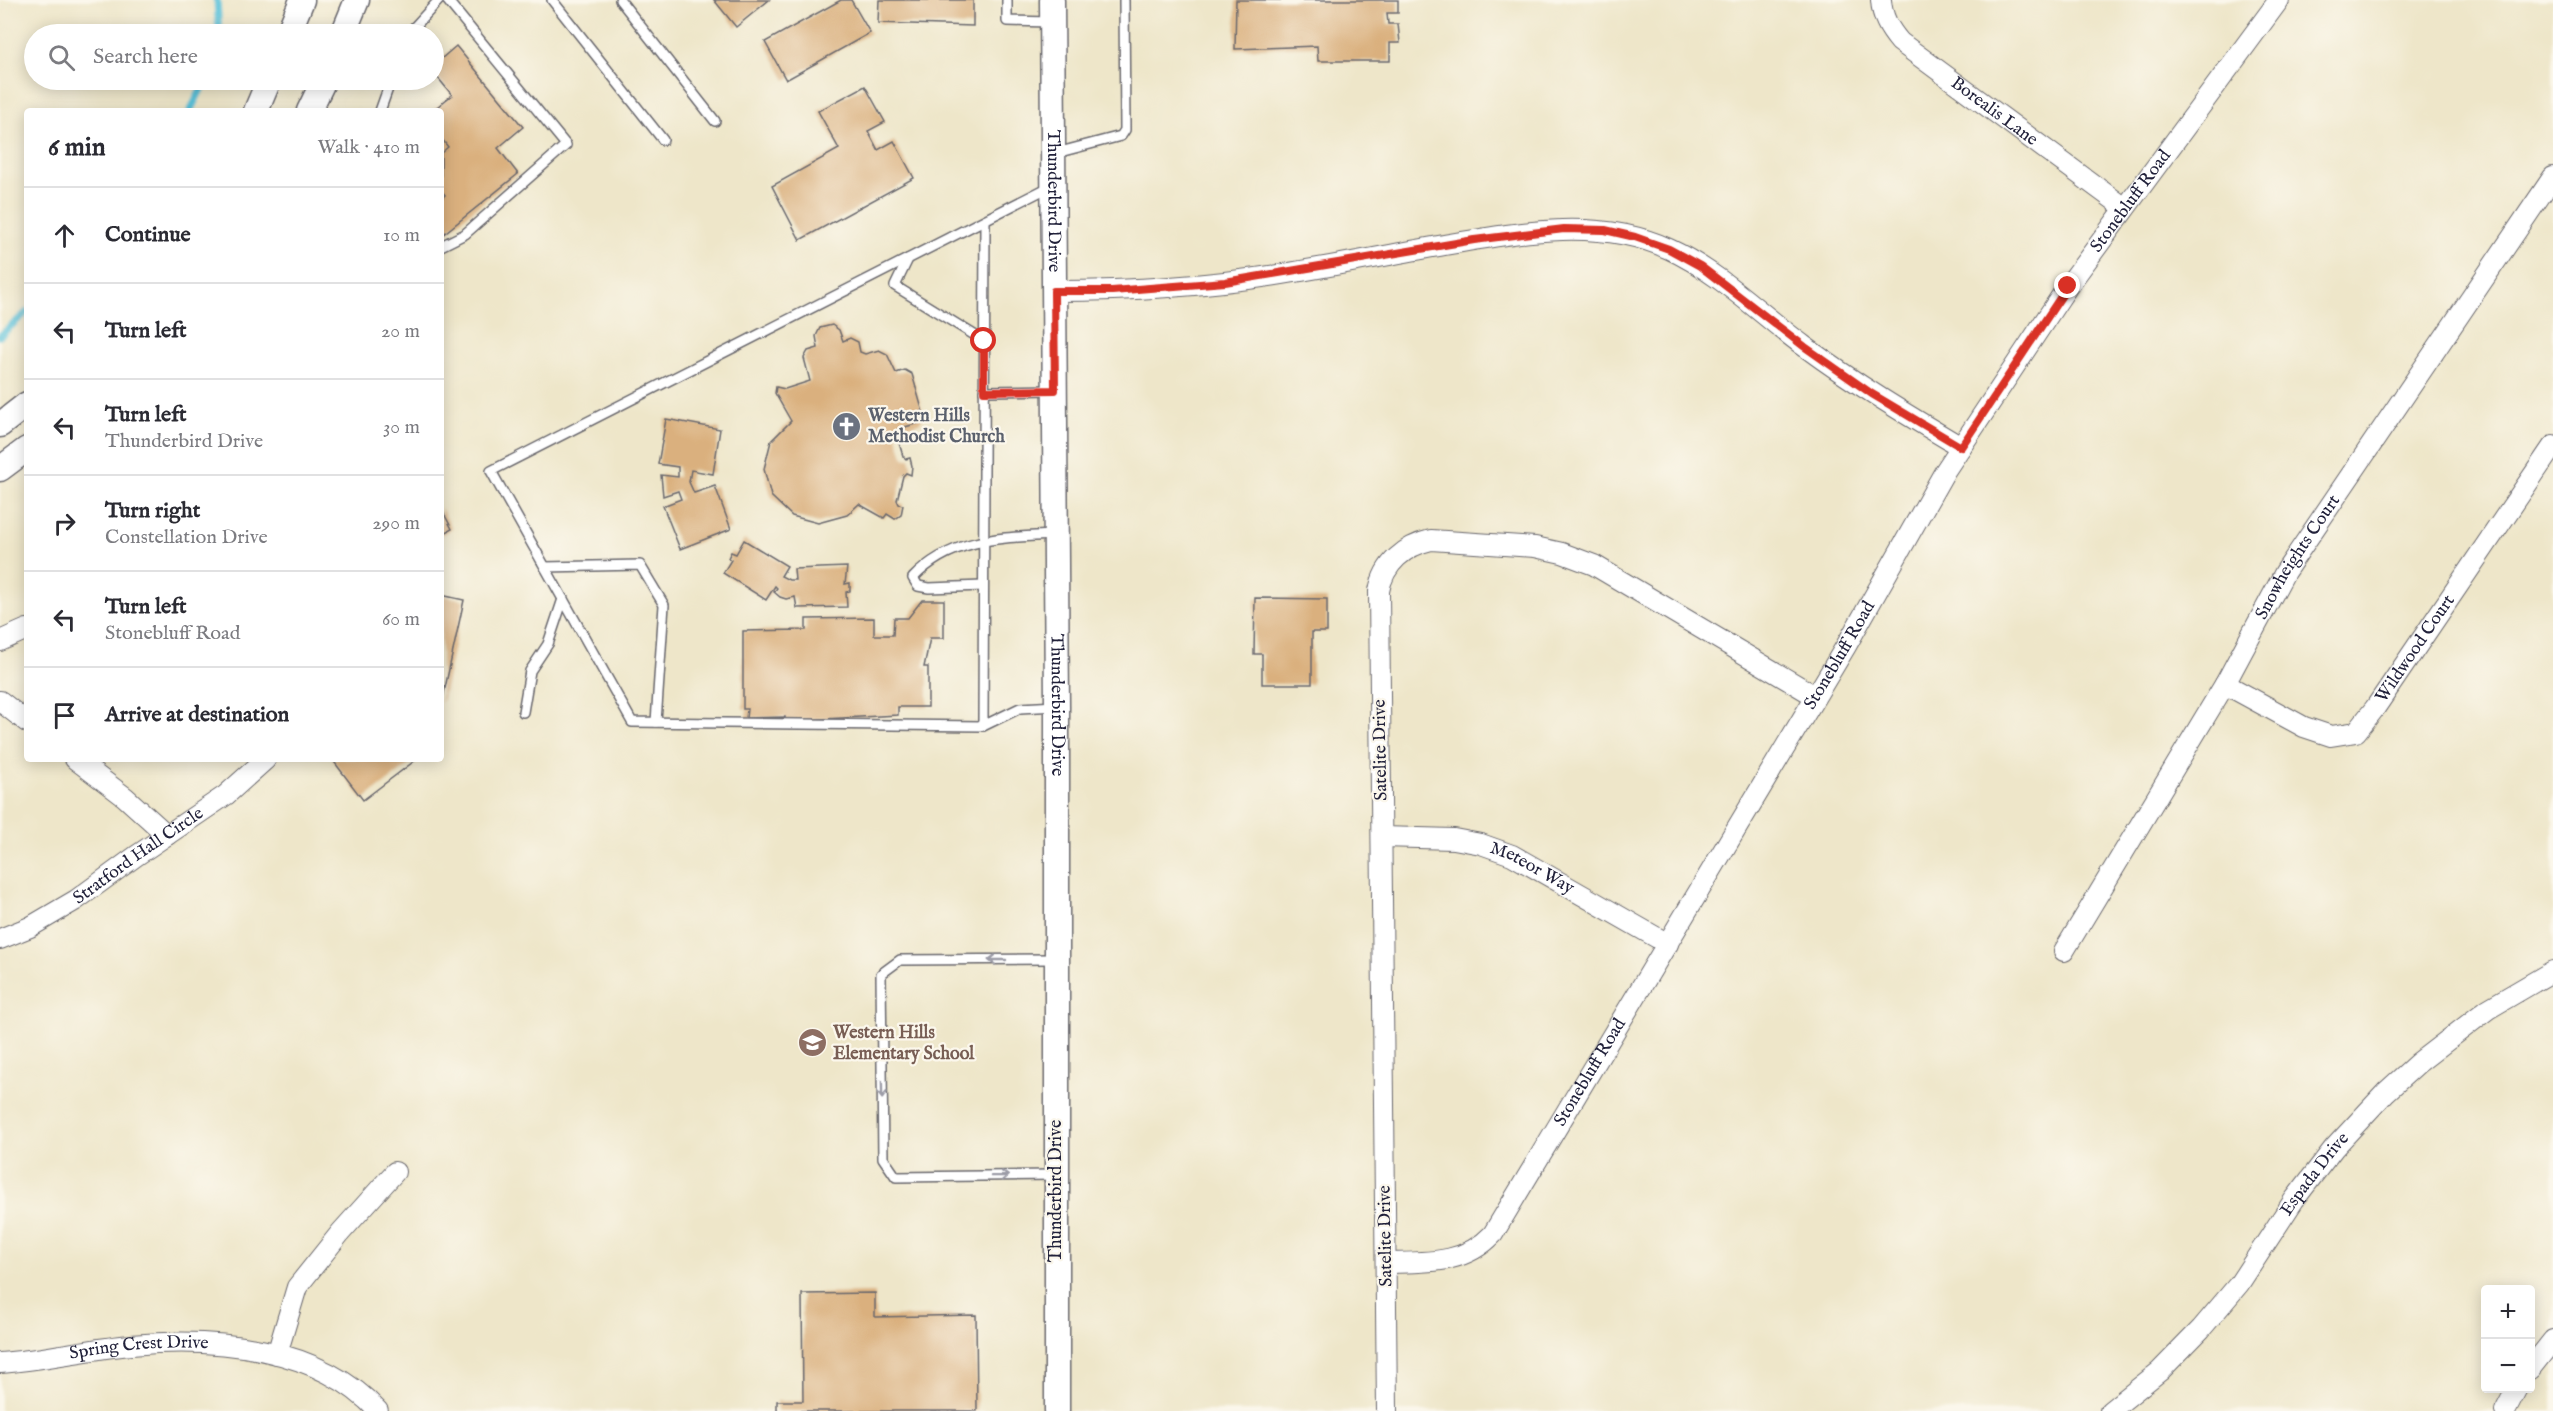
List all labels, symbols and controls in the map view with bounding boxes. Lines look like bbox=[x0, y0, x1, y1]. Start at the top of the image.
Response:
search box bbox=[24, 24, 444, 90]
icon: search bbox=[45, 41, 78, 74]
text: Search here bbox=[93, 43, 198, 71]
street label: Borealis Lane bbox=[1946, 72, 2042, 151]
street label: Thunderbird Drive bbox=[1041, 130, 1065, 272]
text: 6 min bbox=[48, 131, 106, 164]
text: Walk · 410 m bbox=[317, 135, 420, 160]
street label: Stonebluff Road bbox=[2085, 145, 2176, 257]
icon: ahead bbox=[48, 219, 81, 252]
text: Continue bbox=[105, 221, 191, 249]
text: 10 m bbox=[383, 223, 420, 248]
route end bbox=[2054, 272, 2080, 298]
icon: left bbox=[48, 315, 81, 348]
text: Turn left bbox=[105, 317, 187, 345]
text: 20 m bbox=[381, 319, 420, 344]
route start bbox=[970, 327, 996, 353]
text: Turn left bbox=[105, 401, 187, 429]
place label: Western Hills Methodist Church bbox=[867, 405, 1005, 449]
church icon: Western Hills Methodist Church bbox=[831, 410, 863, 442]
icon: left bbox=[48, 411, 81, 444]
text: 30 m bbox=[383, 415, 420, 440]
text: Thunderbird Drive bbox=[105, 429, 263, 454]
street label: Snowheights Court bbox=[2250, 490, 2345, 624]
text: Turn right bbox=[105, 497, 200, 525]
icon: right bbox=[48, 507, 81, 540]
text: 290 m bbox=[372, 511, 420, 536]
text: Constellation Drive bbox=[105, 525, 268, 550]
street label: Wildwood Court bbox=[2370, 590, 2460, 707]
text: Turn left bbox=[105, 593, 187, 621]
street label: Stonebluff Road bbox=[1799, 597, 1881, 714]
icon: left bbox=[48, 603, 81, 636]
text: 60 m bbox=[382, 607, 420, 632]
text: Stonebluff Road bbox=[105, 621, 240, 646]
street label: Thunderbird Drive bbox=[1045, 634, 1069, 776]
icon: arrive bbox=[48, 699, 81, 732]
street label: Satelite Drive bbox=[1369, 699, 1393, 801]
text: Arrive at destination bbox=[105, 701, 289, 729]
street label: Stratford Hall Circle bbox=[69, 802, 208, 910]
street label: Meteor Way bbox=[1487, 837, 1578, 900]
one-way arrow bbox=[988, 954, 1008, 966]
street label: Stonebluff Road bbox=[1549, 1014, 1631, 1131]
place label: Western Hills Elementary School bbox=[832, 1022, 975, 1066]
school or university icon: Western Hills Elementary School bbox=[796, 1027, 828, 1059]
one-way arrow bbox=[876, 1079, 888, 1099]
street label: Thunderbird Drive bbox=[1045, 1120, 1068, 1262]
street label: Espada Drive bbox=[2275, 1128, 2354, 1220]
one-way arrow bbox=[990, 1170, 1010, 1182]
street label: Satelite Drive bbox=[1374, 1185, 1398, 1287]
map controls bbox=[2481, 1285, 2535, 1393]
button: + bbox=[2481, 1285, 2535, 1339]
street label: Spring Crest Drive bbox=[68, 1331, 209, 1365]
button: − bbox=[2481, 1339, 2535, 1393]

